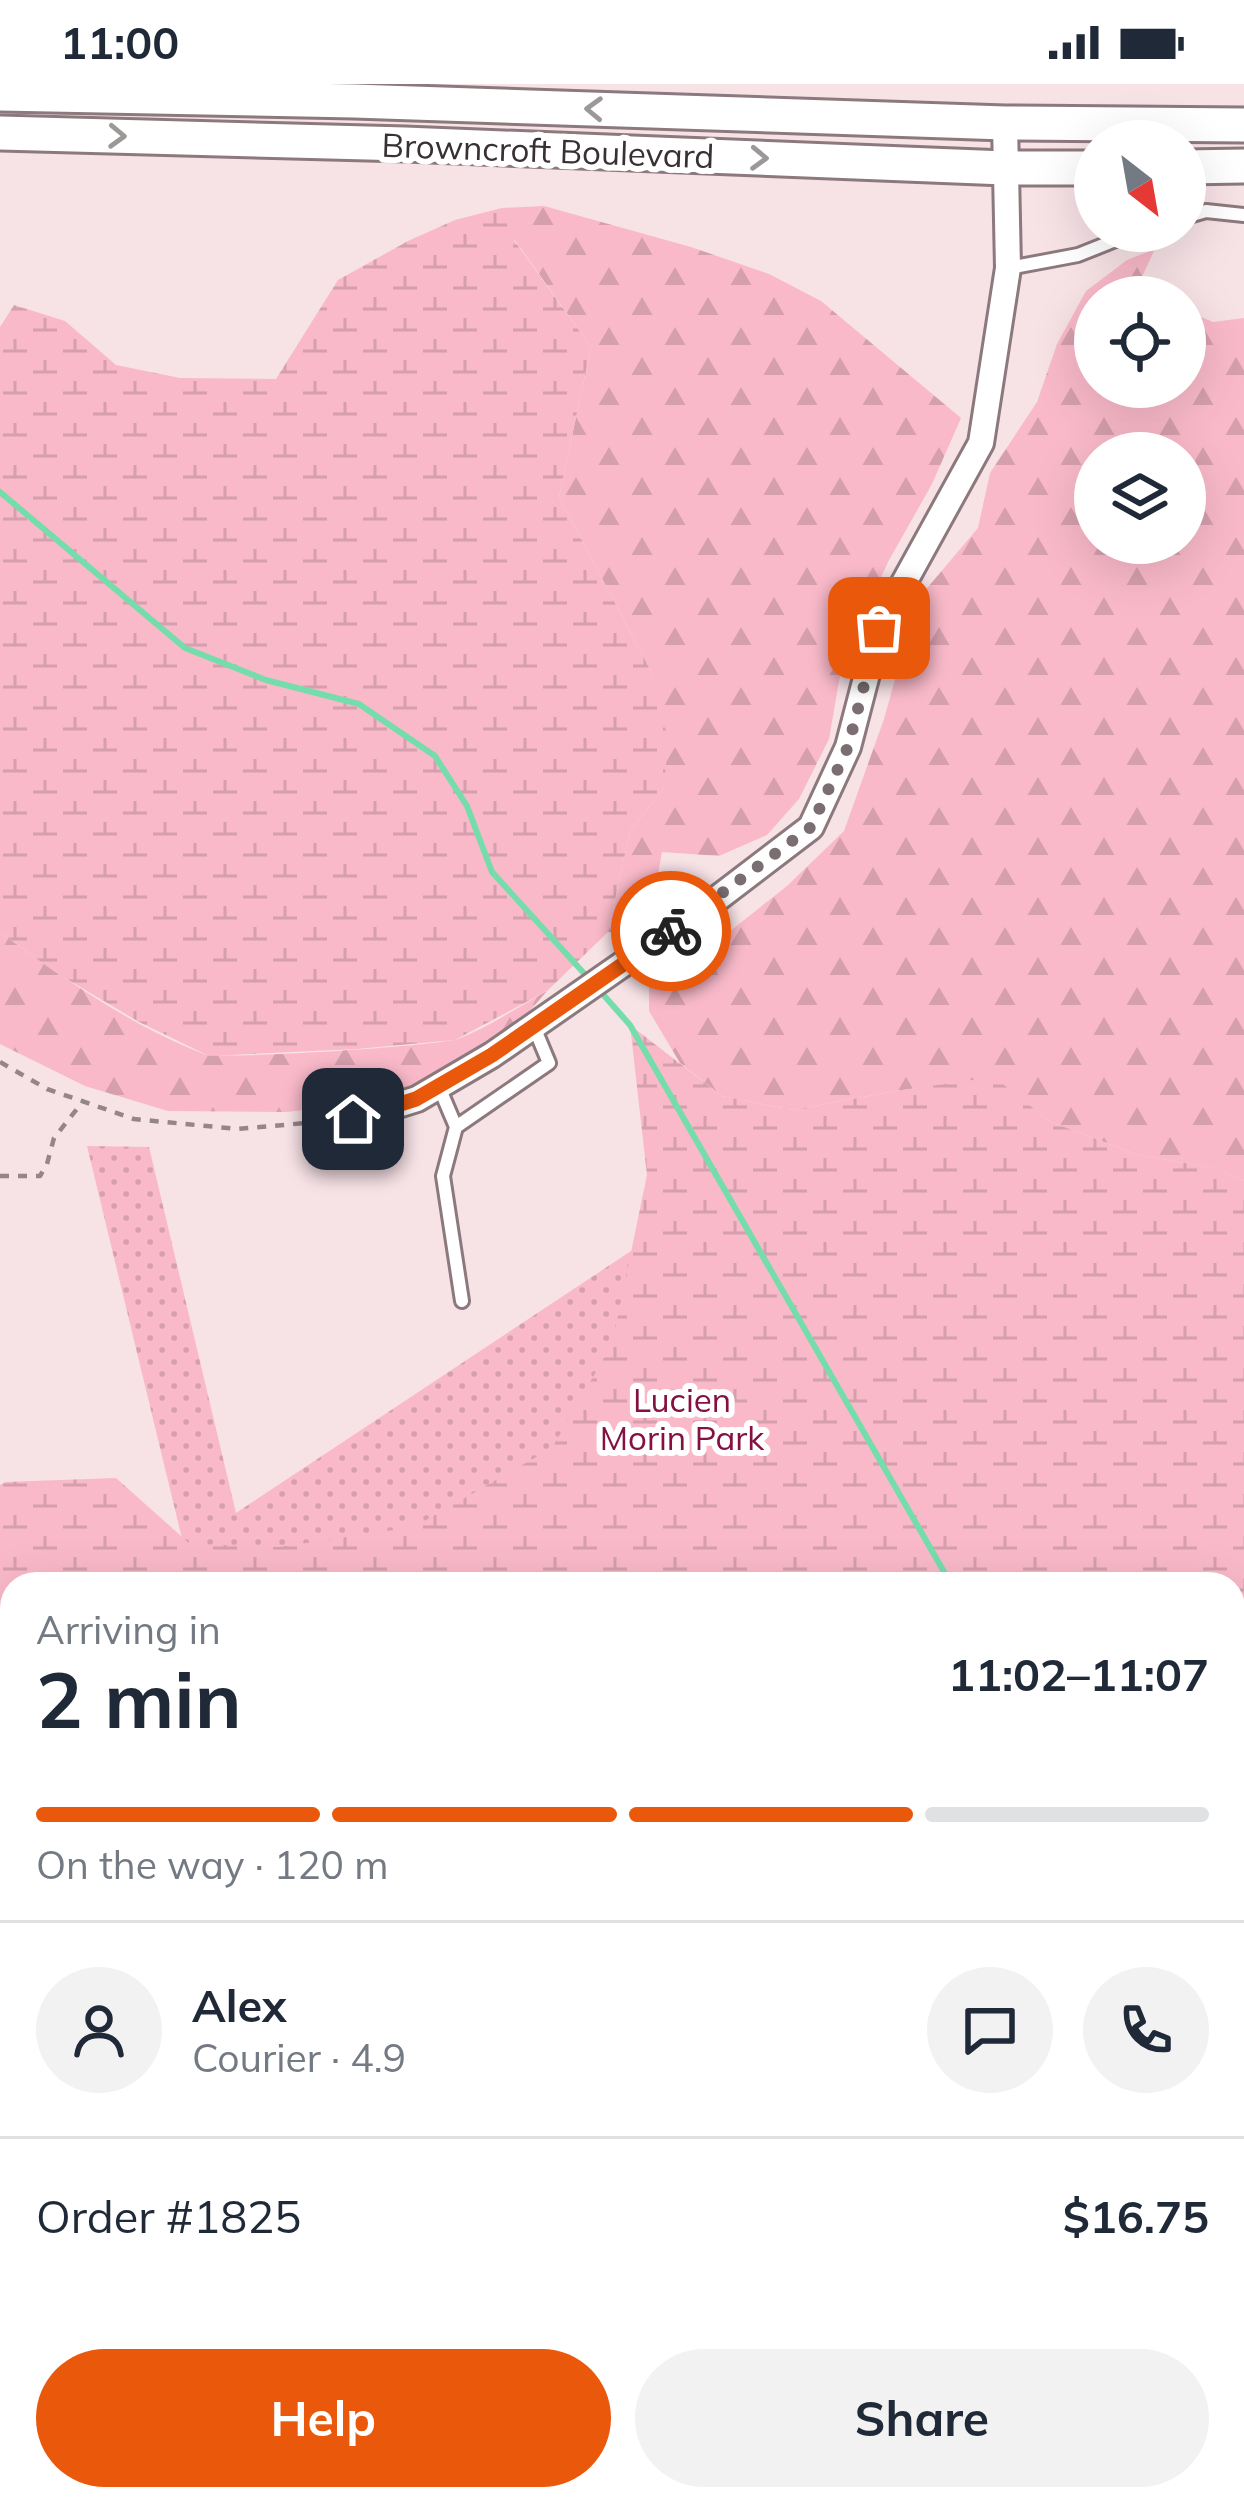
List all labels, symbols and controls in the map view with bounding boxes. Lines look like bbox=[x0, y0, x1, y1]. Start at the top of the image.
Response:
text: 11:00 bbox=[60, 14, 179, 70]
one-way arrow bbox=[584, 96, 603, 122]
north arrow bbox=[1074, 120, 1206, 252]
map controls bbox=[1074, 120, 1206, 564]
one-way arrow bbox=[108, 123, 127, 149]
street label: Browncroft Boulevard bbox=[381, 124, 715, 176]
one-way arrow bbox=[750, 145, 769, 171]
button: locate bbox=[1074, 276, 1206, 408]
button: layers bbox=[1074, 432, 1206, 564]
pin bbox=[828, 577, 930, 679]
icon: bag bbox=[846, 595, 912, 661]
courier bbox=[611, 871, 731, 991]
icon: bike bbox=[638, 898, 704, 964]
pin bbox=[302, 1068, 404, 1170]
icon: home bbox=[320, 1086, 386, 1152]
park label: Lucien Morin Park bbox=[600, 1379, 765, 1458]
text: Arriving in bbox=[36, 1605, 221, 1654]
text: 11:02–11:07 bbox=[948, 1646, 1209, 1702]
text: 2 min bbox=[36, 1650, 242, 1748]
text: On the way · 120 m bbox=[36, 1840, 388, 1889]
button: person bbox=[36, 1967, 162, 2093]
button: chat bbox=[927, 1967, 1053, 2093]
button: phone bbox=[1083, 1967, 1209, 2093]
text: Alex bbox=[192, 1977, 287, 2033]
text: Courier · 4.9 bbox=[192, 2033, 406, 2082]
text: Order #1825 bbox=[36, 2188, 301, 2244]
text: $16.75 bbox=[1063, 2188, 1209, 2244]
button: Help bbox=[36, 2349, 611, 2487]
button: Share bbox=[635, 2349, 1209, 2487]

